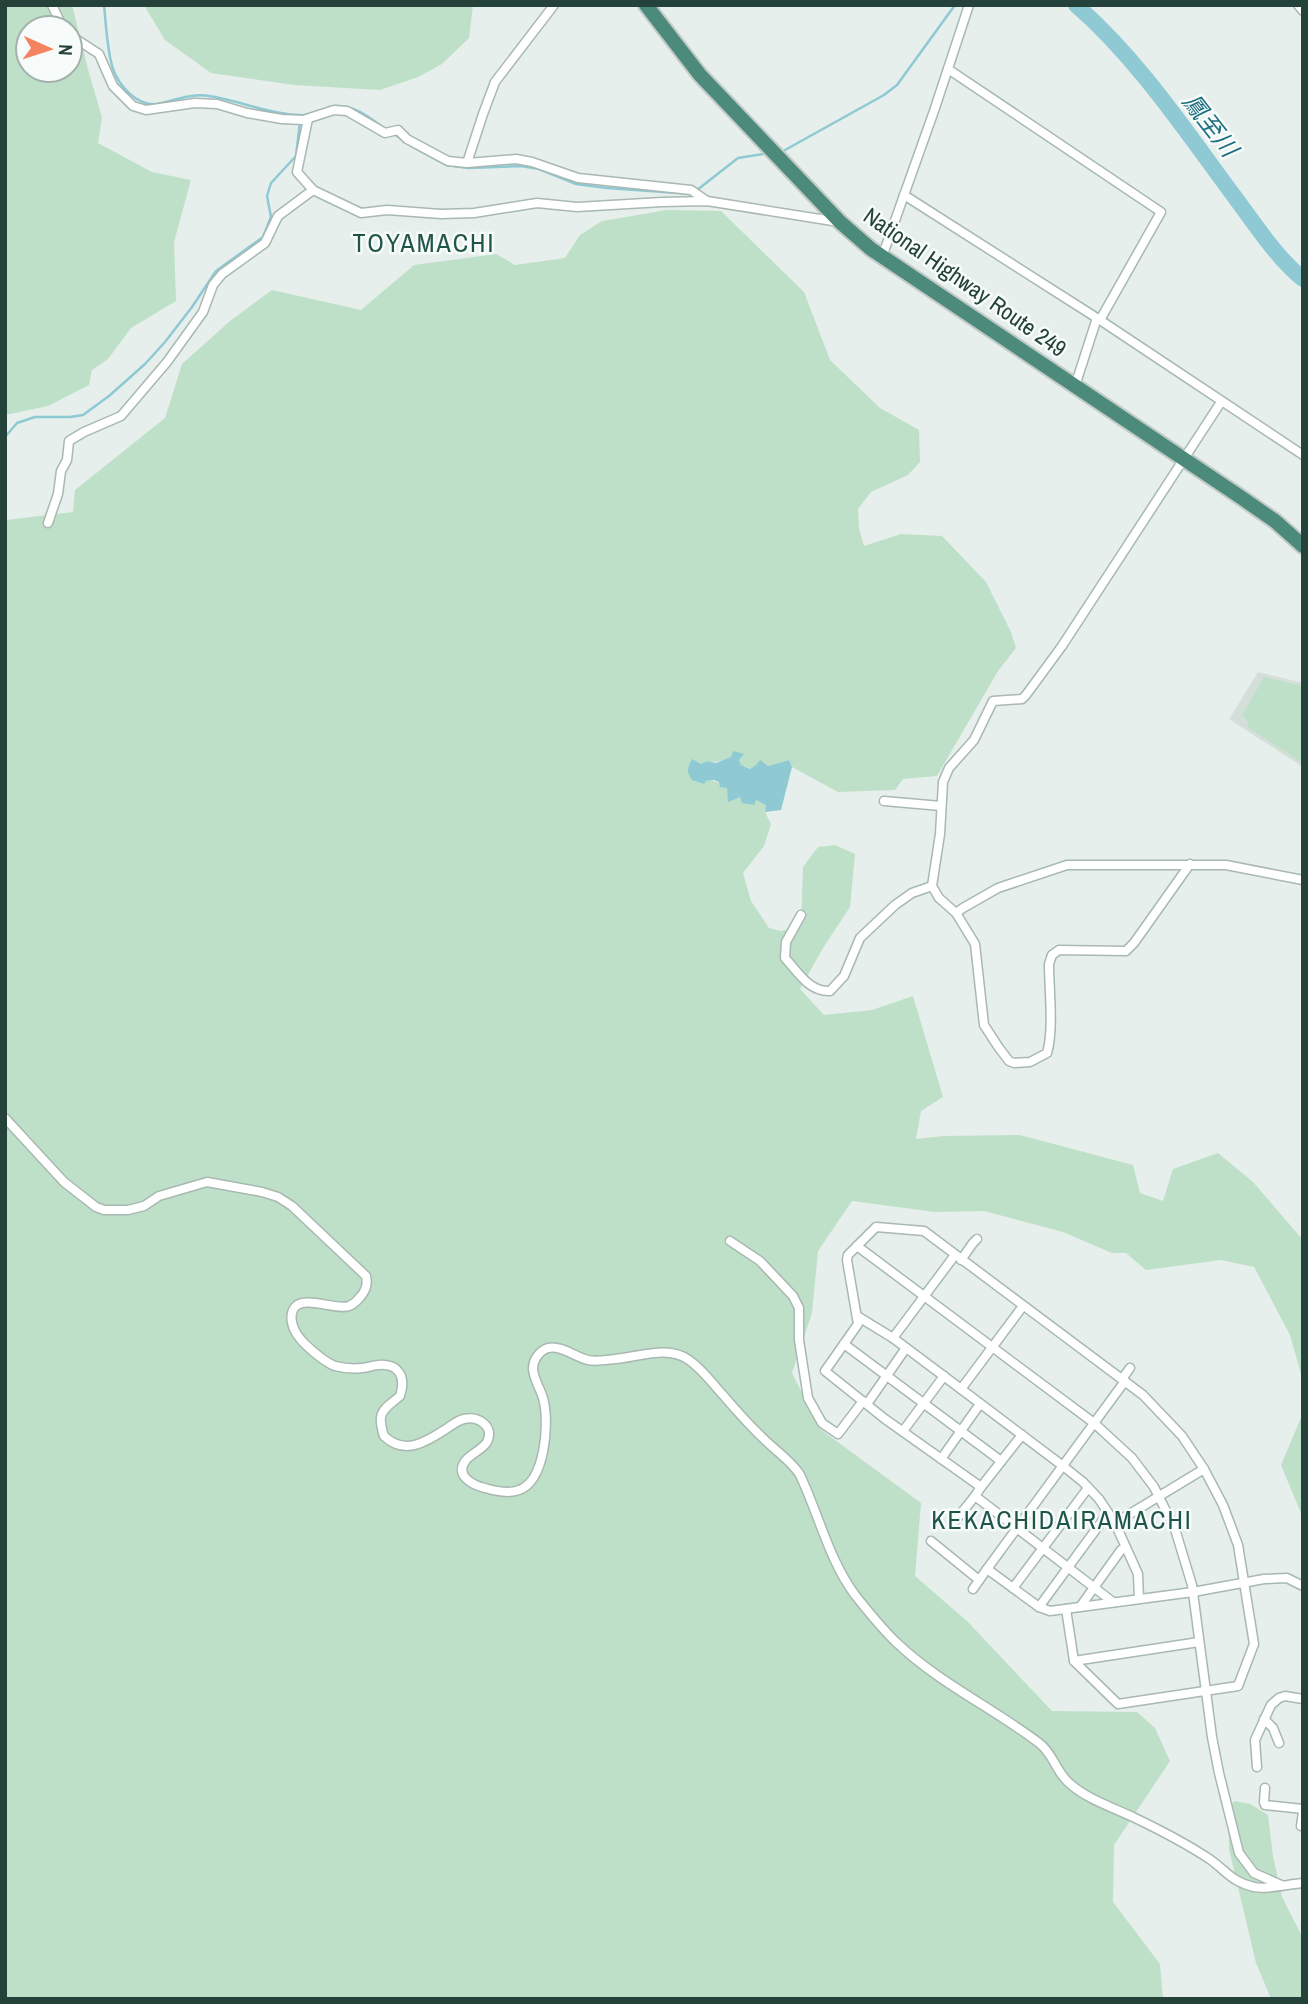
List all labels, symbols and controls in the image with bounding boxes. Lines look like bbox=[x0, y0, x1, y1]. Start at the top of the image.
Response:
north arrow bbox=[14, 14, 84, 84]
text: N bbox=[53, 44, 79, 56]
water label: 鳳至川 bbox=[1176, 86, 1247, 165]
street label: National Highway Route 249 bbox=[858, 200, 1073, 363]
district label: TOYAMACHI bbox=[353, 225, 495, 260]
district label: KEKACHIDAIRAMACHI bbox=[931, 1502, 1193, 1537]

